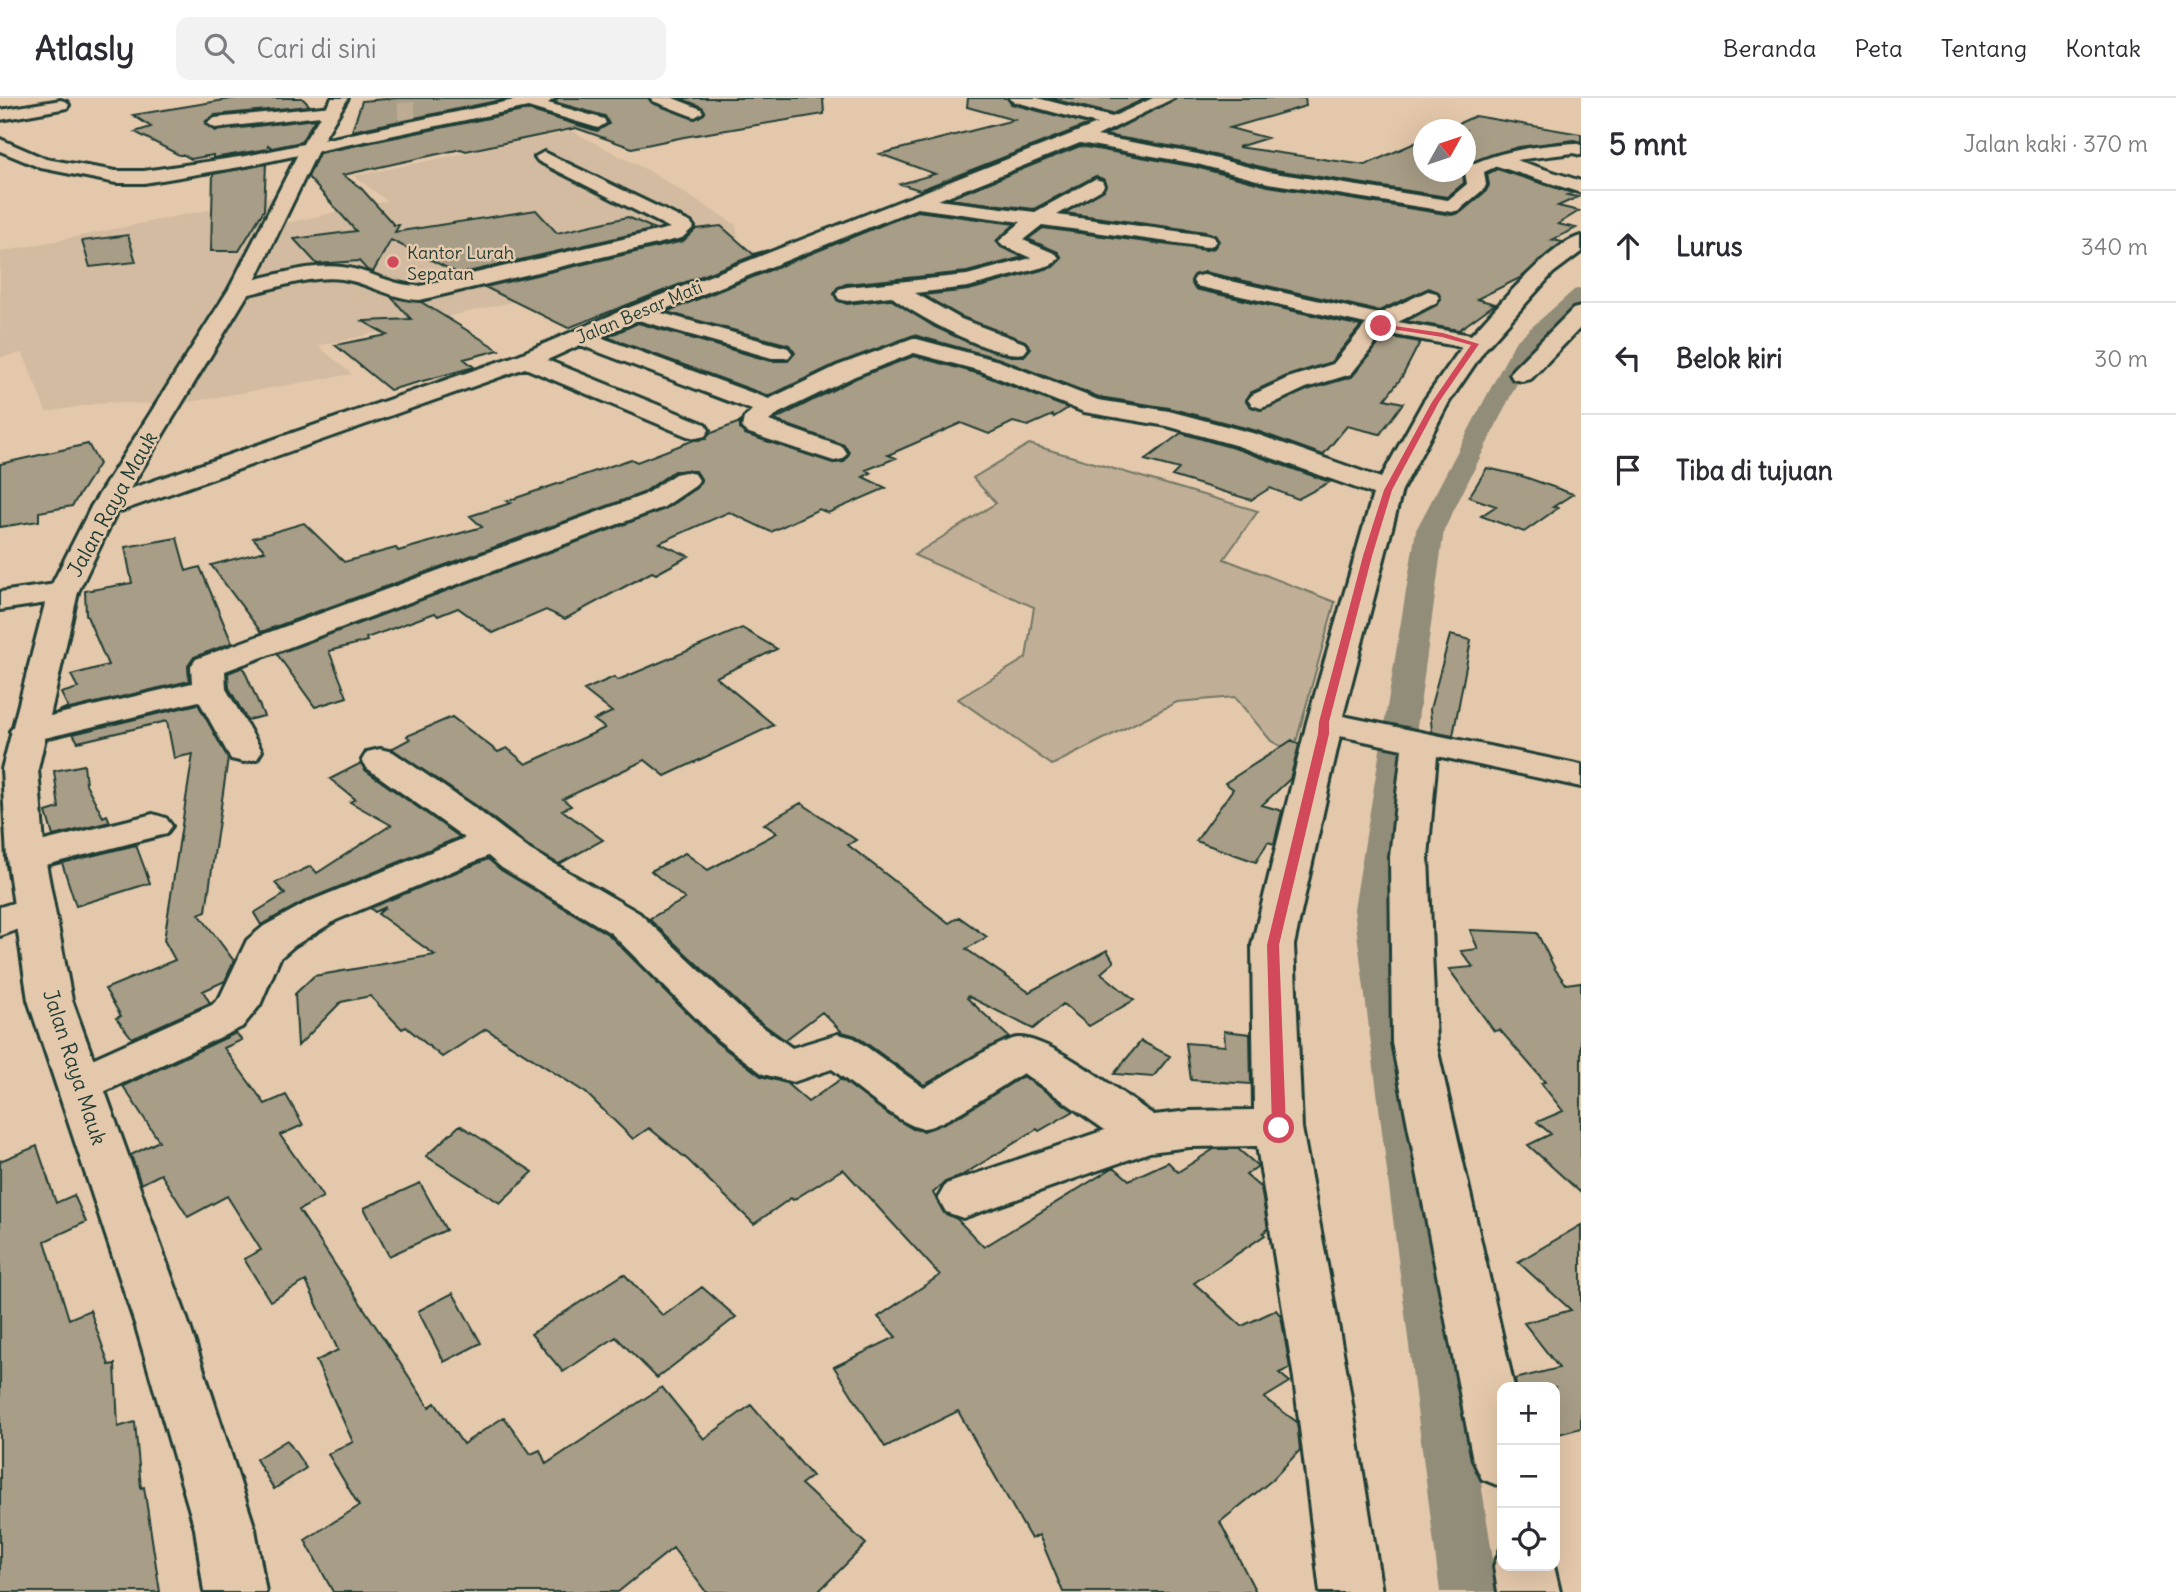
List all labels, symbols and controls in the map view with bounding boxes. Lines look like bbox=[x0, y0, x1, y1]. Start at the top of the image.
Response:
search box bbox=[176, 17, 666, 80]
text: Atlasly bbox=[35, 27, 134, 69]
icon: search bbox=[200, 29, 238, 67]
text: Cari di sini bbox=[256, 32, 377, 65]
text: Beranda bbox=[1723, 33, 1816, 63]
text: Peta bbox=[1854, 33, 1903, 63]
text: Tentang bbox=[1941, 33, 2027, 63]
text: Kontak bbox=[2065, 33, 2141, 63]
north arrow bbox=[1413, 119, 1476, 182]
text: 5 mnt bbox=[1609, 125, 1687, 163]
text: Jalan kaki · 370 m bbox=[1963, 129, 2148, 158]
icon: ahead bbox=[1609, 227, 1647, 265]
text: Lurus bbox=[1676, 230, 1743, 263]
text: 340 m bbox=[2081, 232, 2148, 261]
place label: Kantor Lurah Sepatan bbox=[407, 241, 514, 285]
marker: Kantor Lurah Sepatan bbox=[385, 254, 401, 270]
street label: Jalan Besar Mati bbox=[572, 275, 706, 349]
route end bbox=[1365, 310, 1396, 341]
icon: left bbox=[1609, 339, 1647, 377]
text: Belok kiri bbox=[1676, 342, 1782, 375]
text: 30 m bbox=[2094, 344, 2148, 373]
street label: Jalan Raya Mauk bbox=[61, 426, 163, 582]
icon: arrive bbox=[1609, 451, 1647, 489]
text: Tiba di tujuan bbox=[1676, 454, 1833, 487]
street label: Jalan Raya Mauk bbox=[37, 986, 113, 1148]
route start bbox=[1263, 1112, 1294, 1143]
map controls bbox=[1497, 1382, 1560, 1571]
button: + bbox=[1497, 1382, 1560, 1445]
button: − bbox=[1497, 1445, 1560, 1508]
button: locate bbox=[1497, 1508, 1560, 1571]

